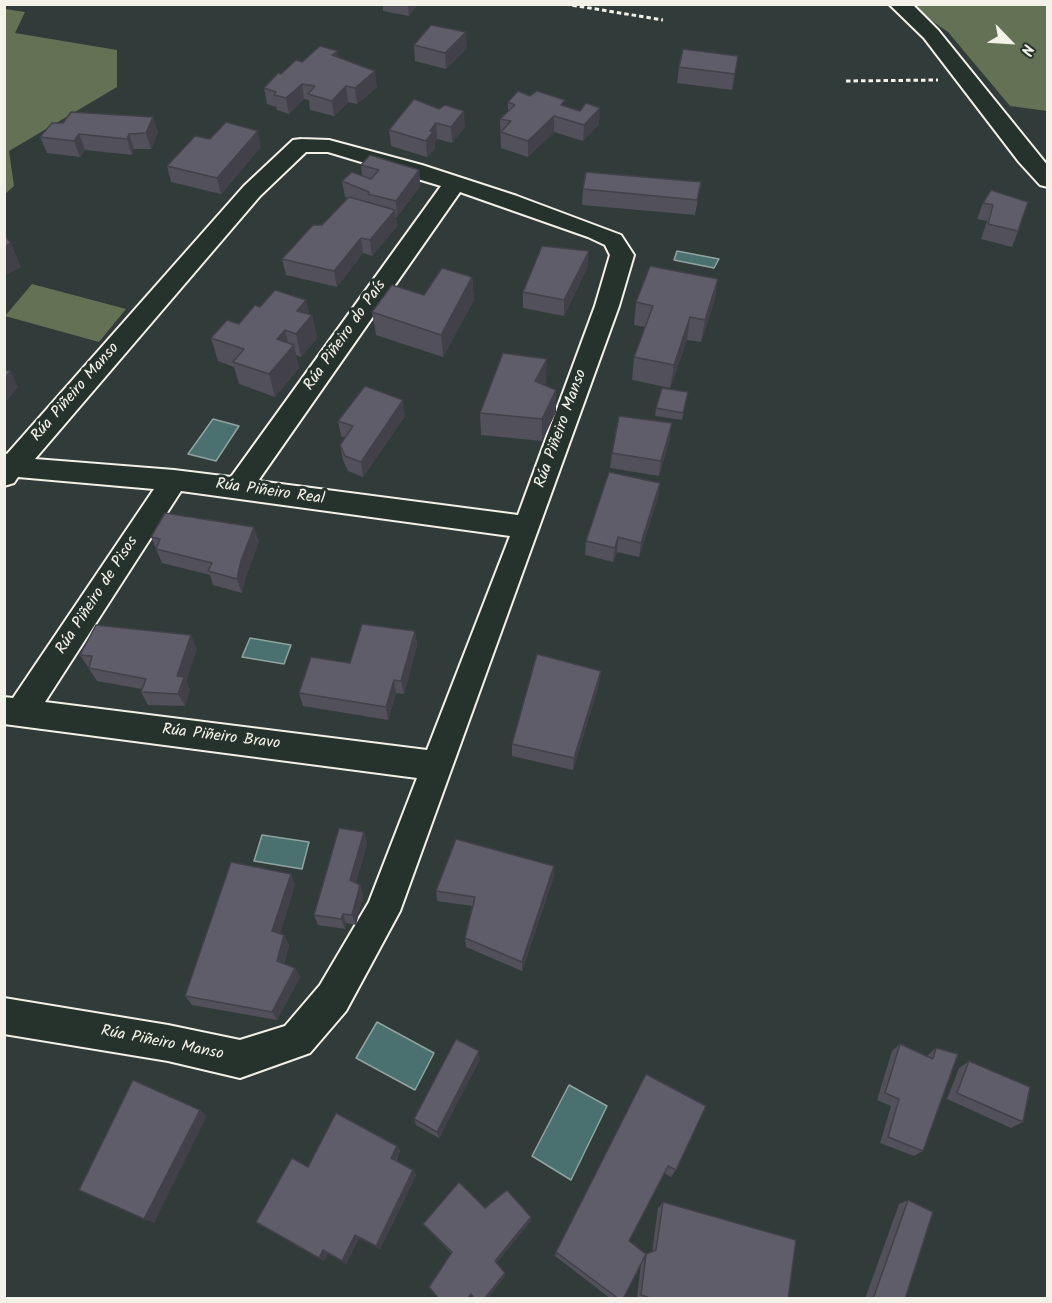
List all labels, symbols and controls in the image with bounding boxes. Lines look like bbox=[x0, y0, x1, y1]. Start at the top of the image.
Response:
north arrow bbox=[980, 12, 1040, 72]
text: N bbox=[1013, 40, 1040, 60]
street label: Rúa Piñeiro do País bbox=[301, 277, 391, 395]
street label: Rúa Piñeiro Manso bbox=[28, 340, 124, 446]
street label: Rúa Piñeiro Manso bbox=[532, 367, 592, 491]
street label: Rúa Piñeiro Real bbox=[214, 476, 326, 510]
street label: Rúa Piñeiro de Pisos bbox=[53, 533, 143, 659]
street label: Rúa Piñeiro Bravo bbox=[161, 721, 281, 755]
street label: Rúa Piñeiro Manso bbox=[99, 1023, 225, 1065]

